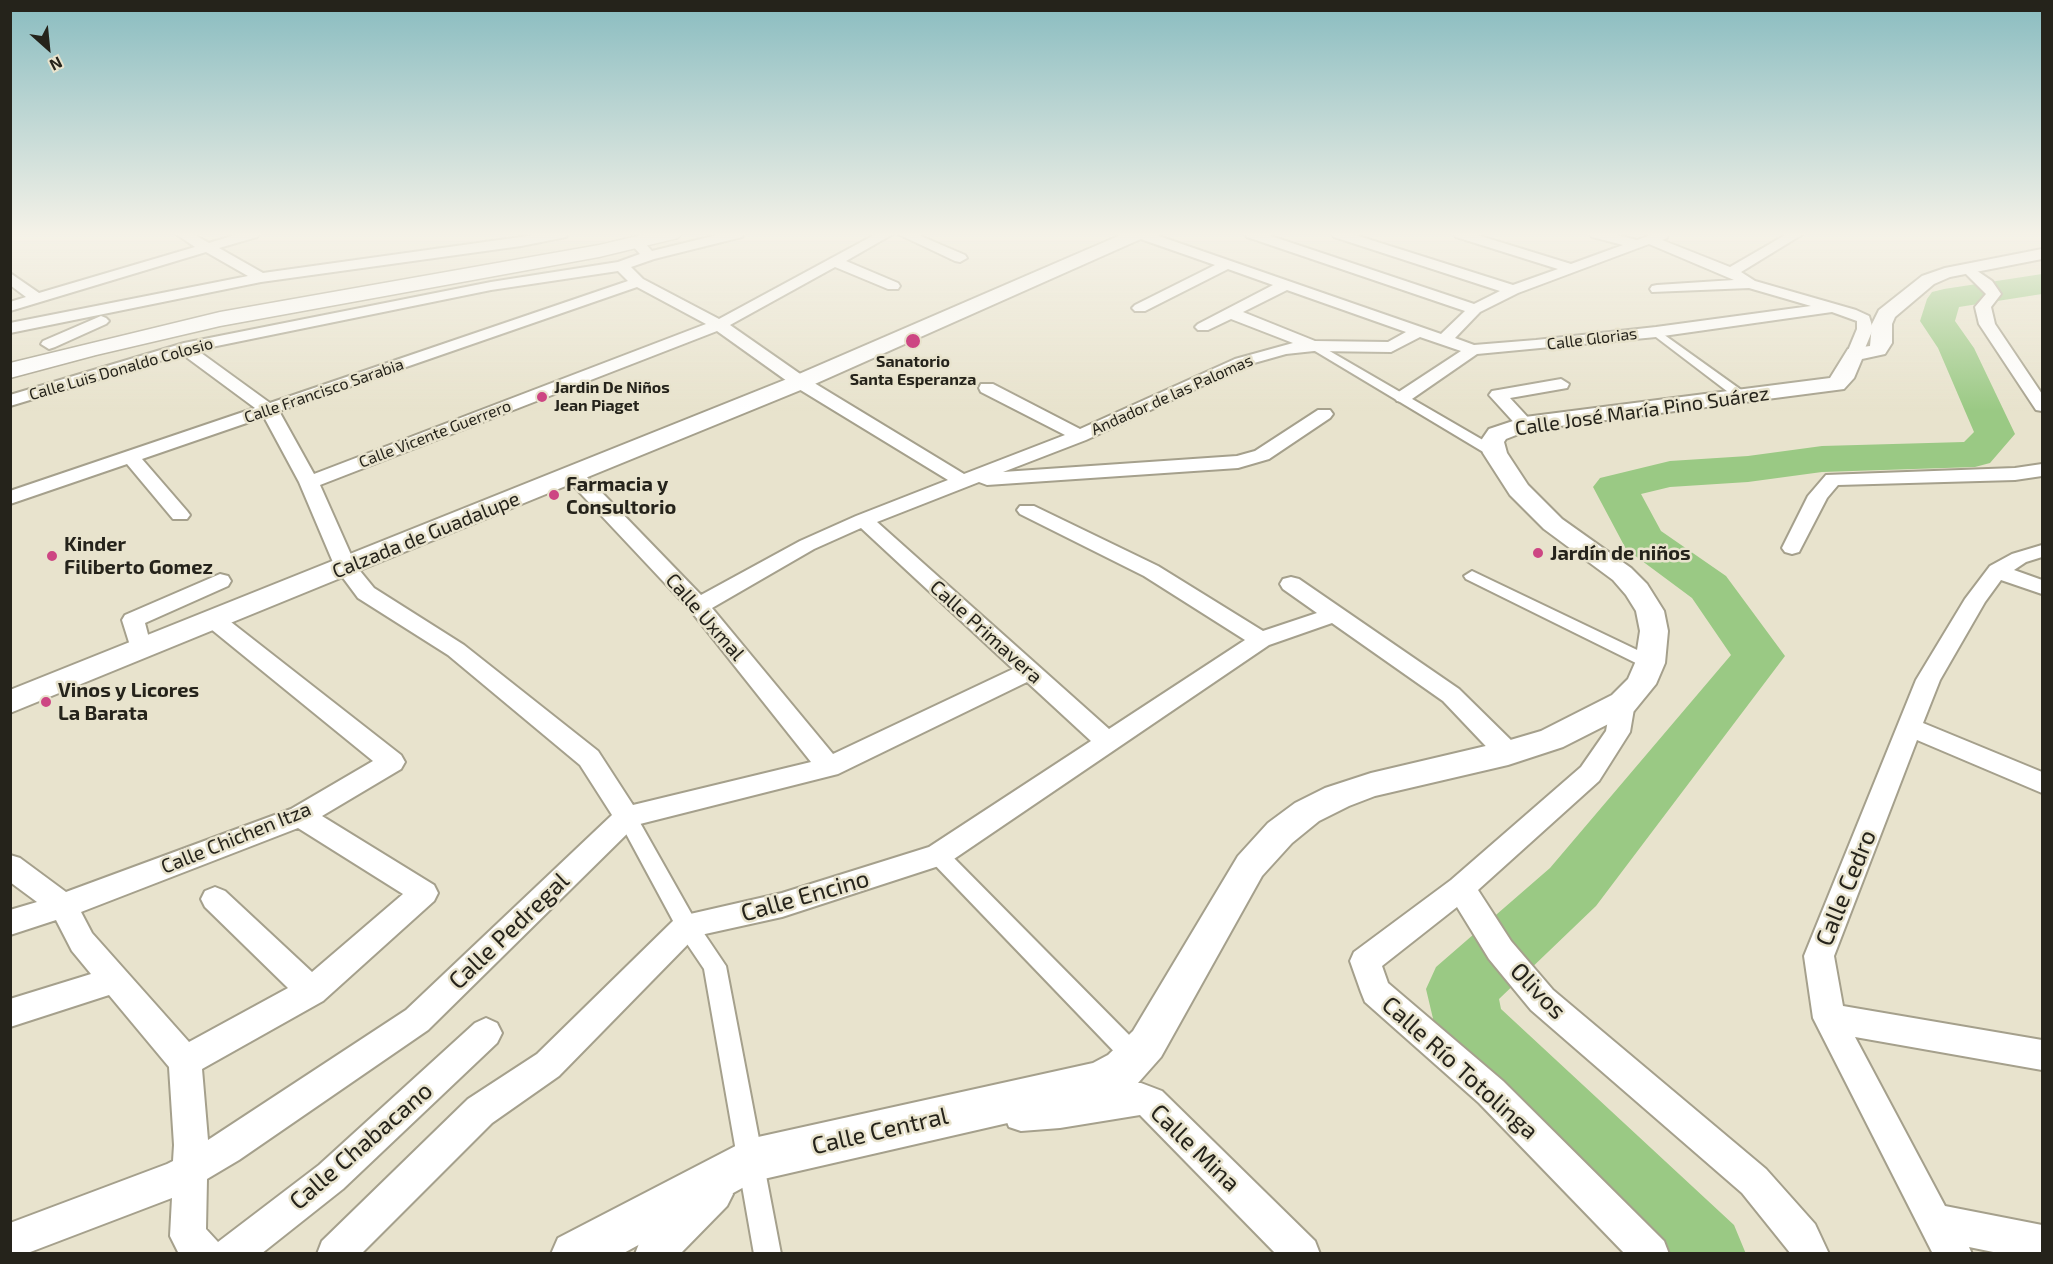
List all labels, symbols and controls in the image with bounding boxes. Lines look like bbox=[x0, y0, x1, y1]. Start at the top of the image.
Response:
north arrow bbox=[18, 18, 78, 78]
text: N bbox=[47, 53, 66, 76]
street label: Calle Glorias bbox=[1546, 324, 1638, 354]
marker: Sanatorio Santa Esperanza bbox=[904, 332, 922, 350]
street label: Calle Luis Donaldo Colosio bbox=[27, 334, 215, 404]
street label: Andador de las Palomas bbox=[1088, 351, 1256, 439]
place label: Sanatorio Santa Esperanza bbox=[850, 352, 976, 390]
street label: Calle Francisco Sarabia bbox=[242, 355, 406, 427]
place label: Jardin De Niños Jean Piaget bbox=[554, 378, 670, 416]
street label: Calle José María Pino Suárez bbox=[1513, 381, 1771, 441]
marker: Jardin De Niños Jean Piaget bbox=[535, 390, 549, 404]
street label: Calle Vicente Guerrero bbox=[356, 396, 514, 472]
place label: Farmacia y Consultorio bbox=[566, 472, 676, 519]
street label: Calzada de Guadalupe bbox=[329, 486, 523, 584]
marker: Farmacia y Consultorio bbox=[547, 488, 561, 502]
place label: Kinder Filiberto Gomez bbox=[64, 532, 213, 579]
place label: Jardín de niños bbox=[1550, 541, 1691, 565]
marker: Jardín de niños bbox=[1531, 546, 1545, 560]
marker: Kinder Filiberto Gomez bbox=[45, 549, 59, 563]
street label: Calle Uxmal bbox=[661, 568, 749, 666]
street label: Calle Primavera bbox=[925, 575, 1047, 689]
place label: Vinos y Licores La Barata bbox=[58, 678, 199, 725]
marker: Vinos y Licores La Barata bbox=[39, 695, 53, 709]
street label: Calle Chichen Itza bbox=[157, 797, 315, 879]
street label: Calle Cedro bbox=[1810, 826, 1882, 950]
street label: Calle Encino bbox=[738, 864, 872, 928]
street label: Calle Pedregal bbox=[443, 867, 575, 995]
street label: Olivos bbox=[1504, 957, 1572, 1025]
street label: Calle Río Totolinga bbox=[1376, 990, 1544, 1146]
street label: Calle Chabacano bbox=[284, 1076, 438, 1216]
street label: Calle Mina bbox=[1144, 1098, 1246, 1198]
street label: Calle Central bbox=[809, 1101, 951, 1161]

